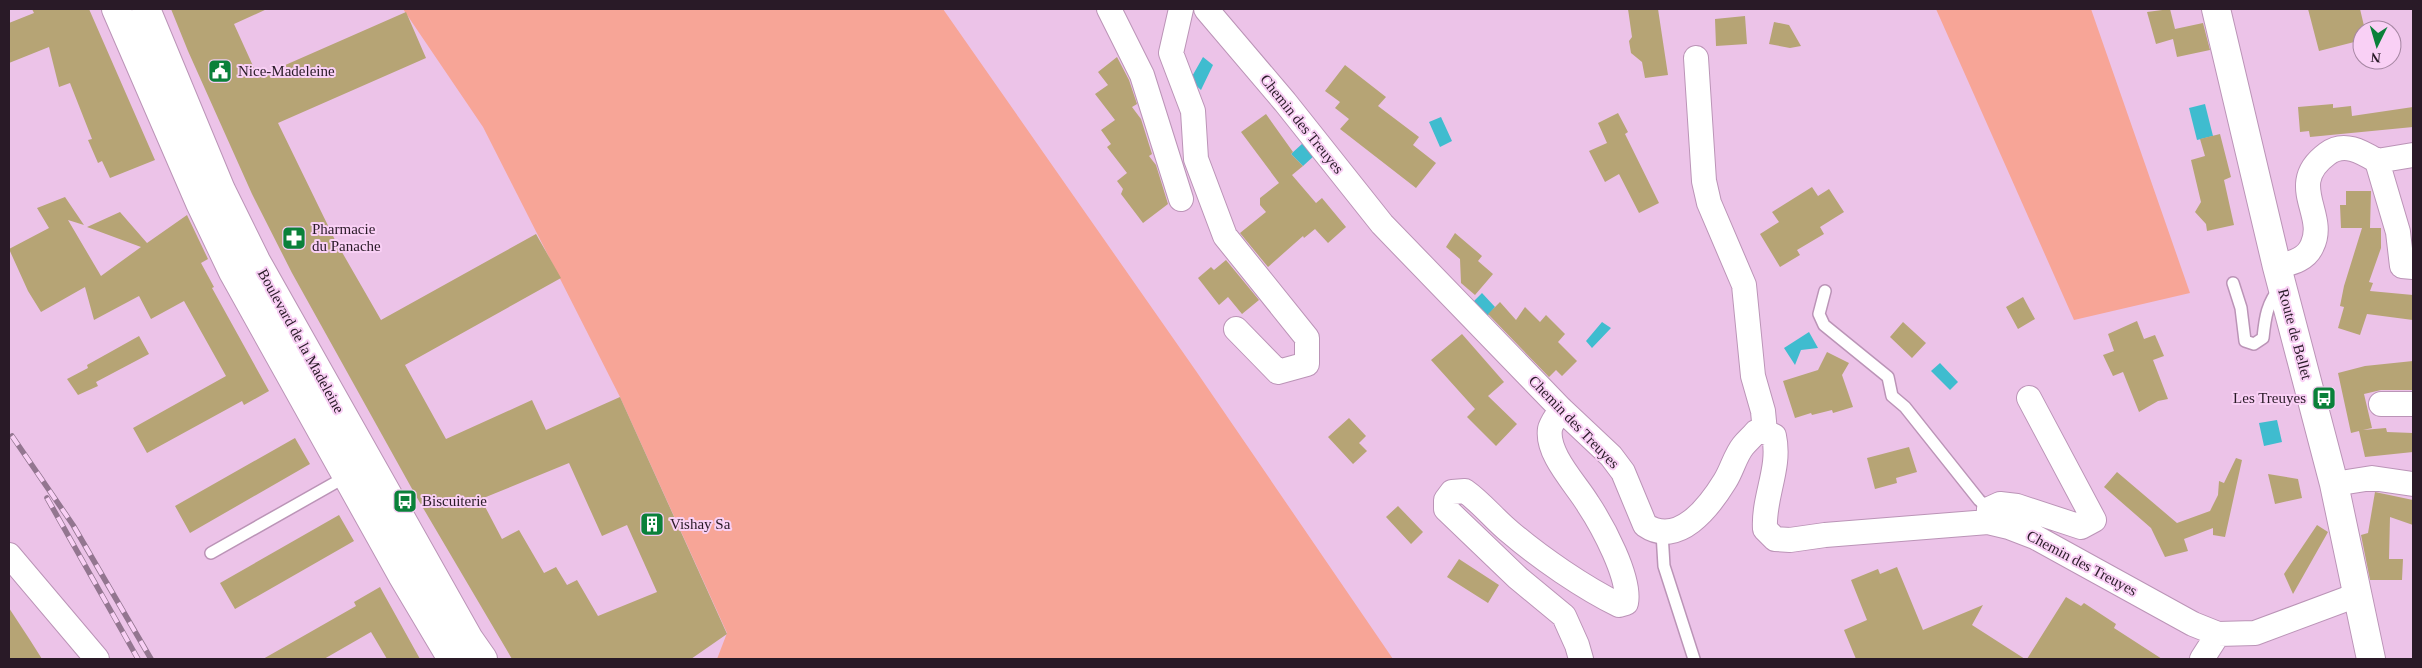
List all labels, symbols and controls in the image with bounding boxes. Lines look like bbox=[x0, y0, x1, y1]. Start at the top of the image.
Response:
north arrow bbox=[2352, 20, 2402, 70]
text: N bbox=[2370, 50, 2382, 65]
public building icon: Nice-Madeleine bbox=[207, 58, 233, 84]
place label: Nice-Madeleine bbox=[238, 63, 335, 79]
street label: Chemin des Treuyes bbox=[1257, 71, 1347, 177]
place label: Pharmacie du Panache bbox=[312, 221, 381, 254]
pharmacy icon: Pharmacie du Panache bbox=[281, 225, 307, 251]
street label: Boulevard de la Madeleine bbox=[255, 266, 347, 416]
street label: Route de Bellet bbox=[2275, 287, 2315, 382]
street label: Chemin des Treuyes bbox=[1526, 372, 1622, 472]
bus stop icon: Les Treuyes bbox=[2311, 385, 2337, 411]
place label: Les Treuyes bbox=[2233, 390, 2306, 406]
bus stop icon: Biscuiterie bbox=[392, 488, 418, 514]
place label: Biscuiterie bbox=[422, 493, 487, 509]
building icon: Vishay Sa bbox=[639, 511, 665, 537]
place label: Vishay Sa bbox=[670, 516, 731, 532]
street label: Chemin des Treuyes bbox=[2024, 527, 2140, 599]

